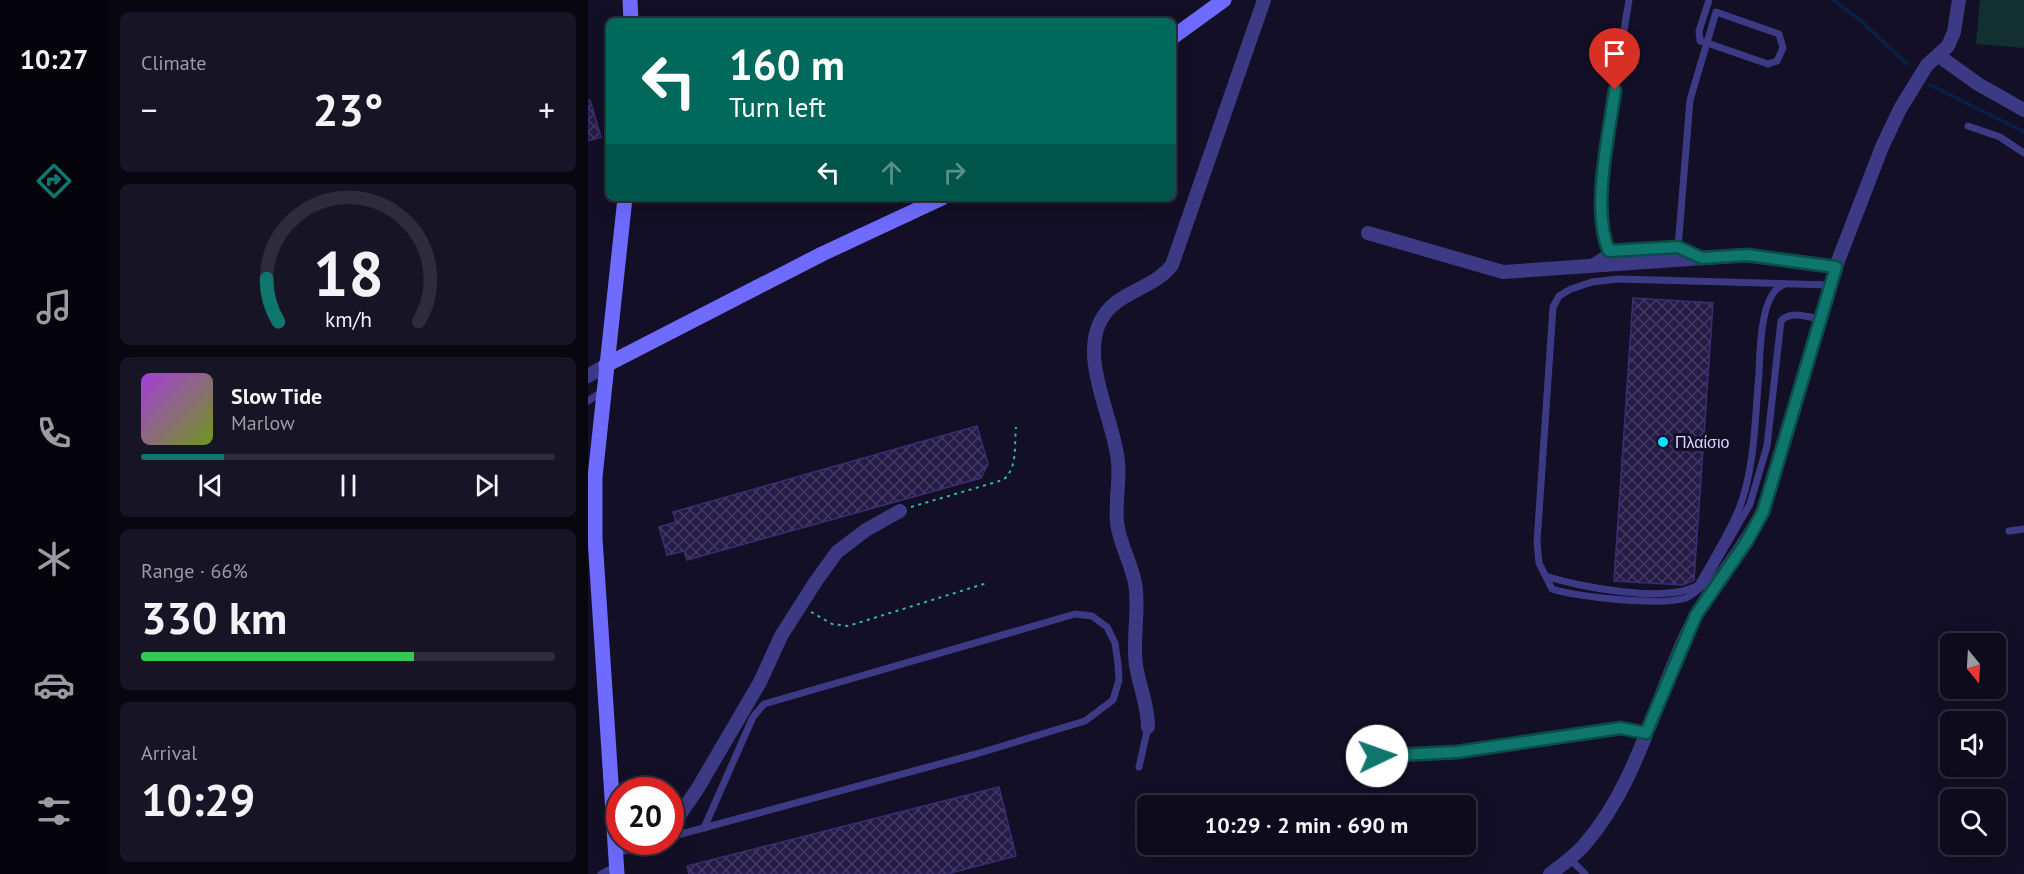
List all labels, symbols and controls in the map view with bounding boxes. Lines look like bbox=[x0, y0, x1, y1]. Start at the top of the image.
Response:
pin bbox=[1589, 28, 1640, 90]
text: 160 m bbox=[729, 37, 845, 92]
icon: arrive bbox=[1598, 37, 1631, 70]
text: 10:27 bbox=[20, 42, 88, 76]
icon: left bbox=[630, 42, 708, 120]
text: Climate bbox=[141, 50, 207, 76]
text: 23° bbox=[313, 80, 383, 138]
text: − bbox=[141, 88, 158, 131]
text: + bbox=[538, 88, 555, 131]
text: Turn left bbox=[729, 90, 826, 124]
icon: left bbox=[812, 156, 845, 189]
icon: ahead bbox=[875, 156, 908, 189]
icon: right bbox=[938, 156, 971, 189]
icon: directions bbox=[33, 160, 75, 202]
text: 18 bbox=[313, 232, 383, 313]
icon: music bbox=[33, 286, 75, 328]
text: km/h bbox=[324, 305, 371, 333]
text: Slow Tide bbox=[231, 382, 322, 410]
text: Marlow bbox=[231, 410, 295, 436]
icon: phone bbox=[33, 412, 75, 454]
place label: Πλαίσιο bbox=[1675, 432, 1730, 452]
marker: Πλαίσιο bbox=[1656, 435, 1670, 449]
icon: previous bbox=[194, 469, 227, 502]
icon: pause bbox=[332, 469, 365, 502]
icon: next bbox=[470, 469, 503, 502]
icon: climate bbox=[33, 538, 75, 580]
text: Range · 66% bbox=[141, 558, 248, 584]
text: 330 km bbox=[141, 588, 287, 646]
north arrow bbox=[1940, 633, 2006, 699]
map controls bbox=[1940, 633, 2006, 855]
icon: car bbox=[33, 664, 75, 706]
button: sound bbox=[1940, 711, 2006, 777]
position arrow bbox=[1345, 724, 1409, 788]
text: Arrival bbox=[141, 740, 197, 766]
text: 10:29 bbox=[141, 770, 255, 828]
speed limit sign: 20 bbox=[606, 777, 684, 855]
button: search bbox=[1940, 789, 2006, 855]
icon: filters bbox=[33, 790, 75, 832]
text: 10:29 · 2 min · 690 m bbox=[1205, 811, 1408, 839]

